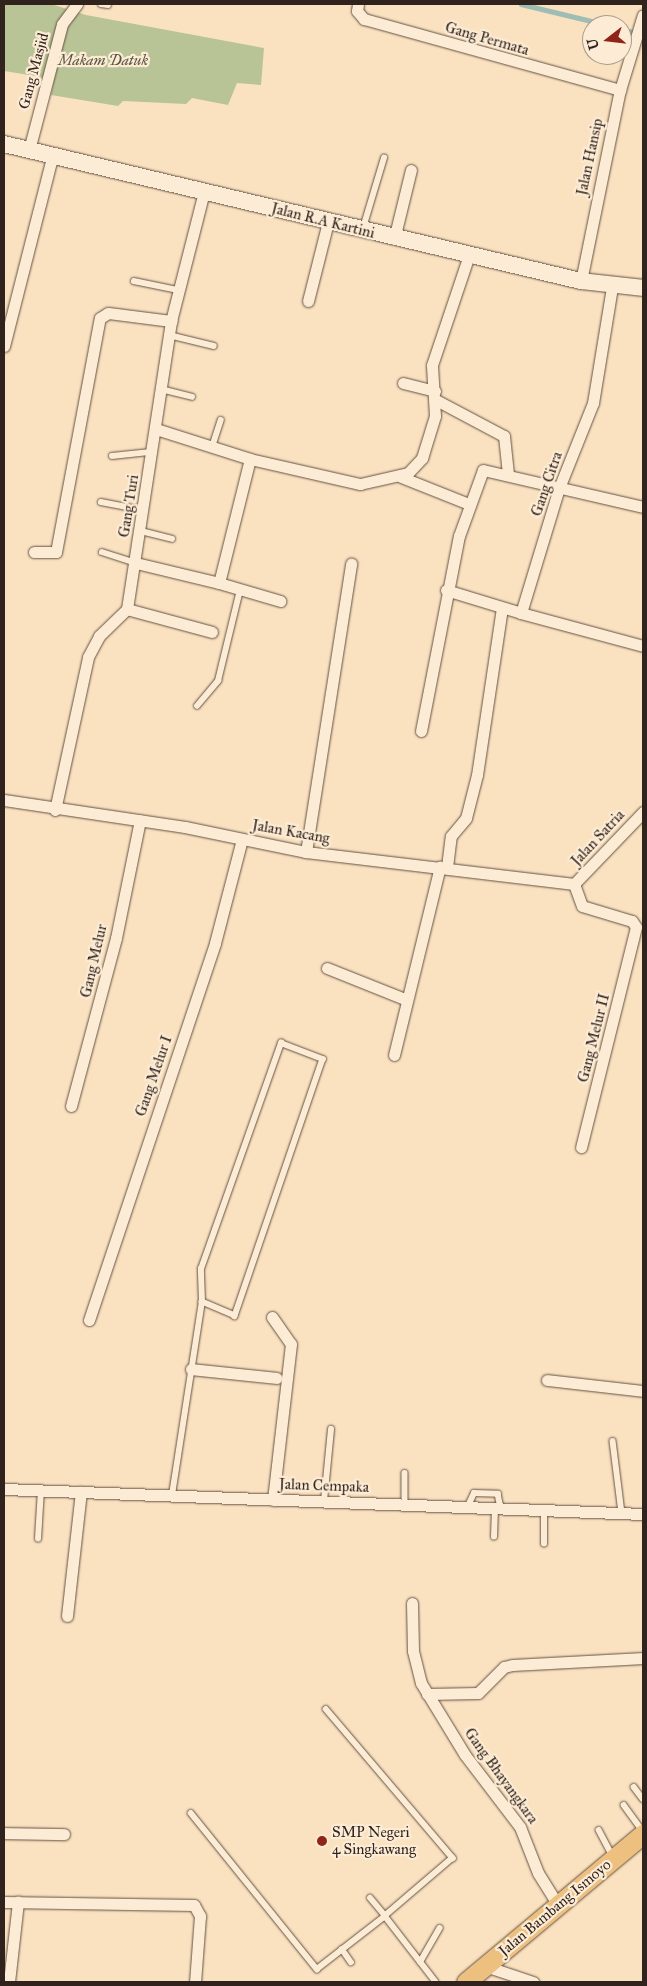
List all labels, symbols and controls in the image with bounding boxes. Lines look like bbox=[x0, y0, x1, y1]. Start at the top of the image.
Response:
north arrow bbox=[582, 15, 632, 65]
street label: Gang Permata bbox=[443, 18, 531, 60]
street label: Gang Masjid bbox=[15, 31, 53, 111]
text: U bbox=[583, 36, 603, 52]
park label: Makam Datuk bbox=[58, 52, 148, 70]
street label: Jalan Hansip bbox=[573, 117, 607, 197]
street label: Jalan R.A Kartini bbox=[269, 199, 377, 243]
street label: Gang Citra bbox=[528, 449, 566, 519]
street label: Gang Turi bbox=[115, 473, 143, 539]
street label: Jalan Satria bbox=[568, 806, 628, 870]
street label: Jalan Kacang bbox=[251, 816, 331, 848]
street label: Gang Melur bbox=[77, 923, 111, 999]
street label: Gang Melur II bbox=[574, 992, 614, 1084]
street label: Gang Melur I bbox=[132, 1033, 176, 1119]
street label: Jalan Cempaka bbox=[279, 1475, 369, 1497]
street label: Gang Bhayangkara bbox=[460, 1725, 542, 1827]
place label: SMP Negeri 4 Singkawang bbox=[332, 1823, 416, 1858]
marker: SMP Negeri 4 Singkawang bbox=[316, 1835, 328, 1847]
street label: Jalan Bambang Ismoyo bbox=[495, 1856, 615, 1960]

